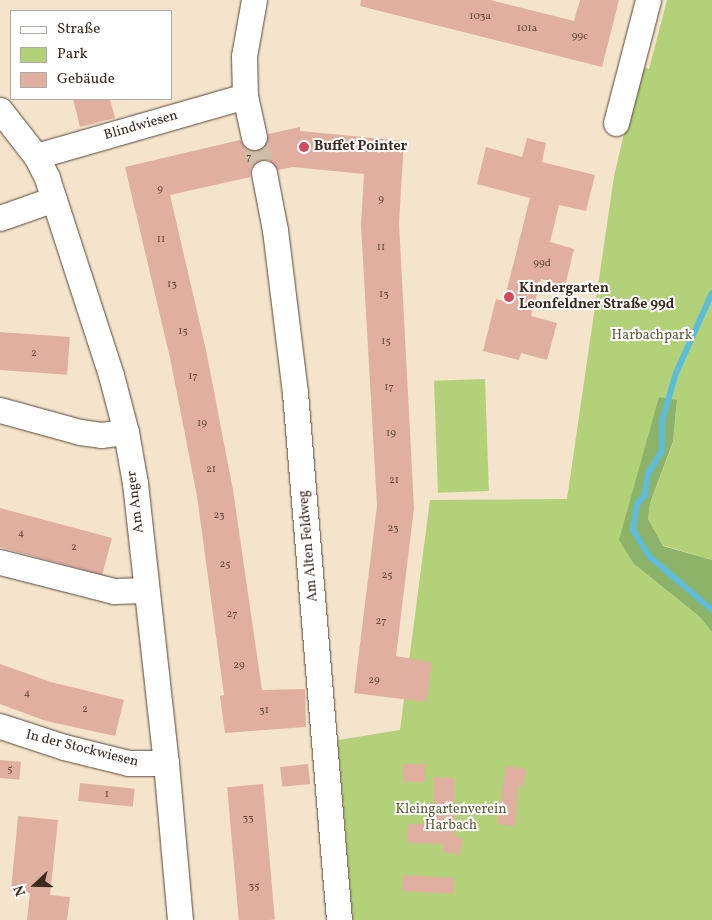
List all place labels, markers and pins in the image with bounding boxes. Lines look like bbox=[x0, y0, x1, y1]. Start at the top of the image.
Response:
place label: Buffet Pointer bbox=[314, 139, 407, 155]
marker: Buffet Pointer bbox=[298, 141, 310, 153]
place label: Kindergarten Leonfeldner Straße 99d bbox=[519, 281, 674, 314]
marker: Kindergarten Leonfeldner Straße 99d bbox=[503, 291, 515, 303]

